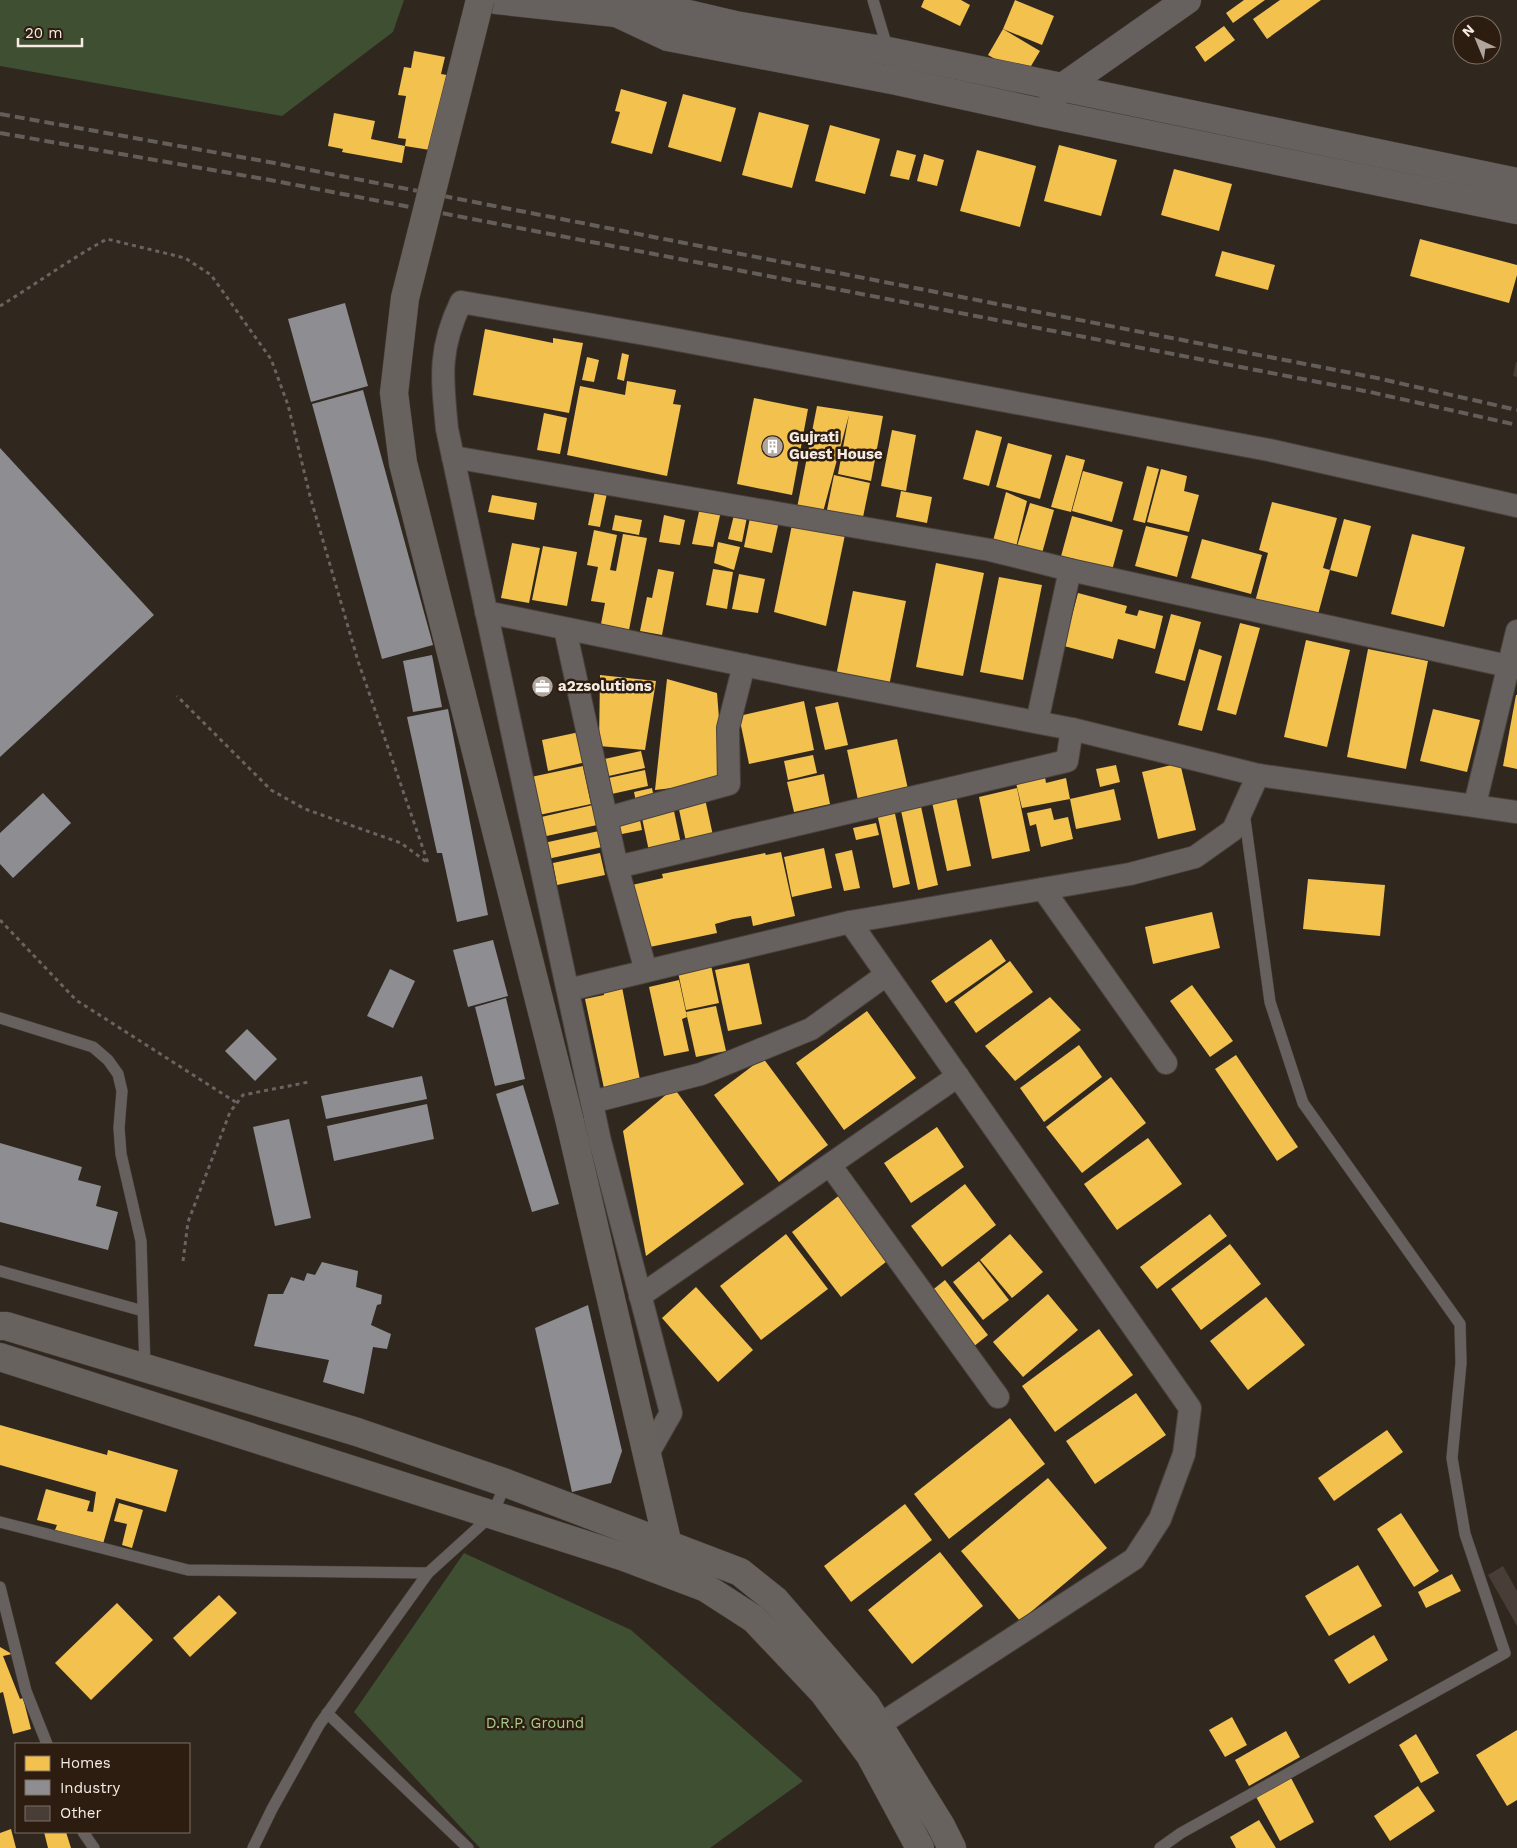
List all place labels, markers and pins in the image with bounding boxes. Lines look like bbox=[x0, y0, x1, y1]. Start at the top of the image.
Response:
place label: Gujrati Guest House bbox=[789, 428, 883, 463]
building icon: Gujrati Guest House bbox=[761, 434, 785, 458]
office icon: a2zsolutions bbox=[530, 674, 554, 698]
place label: a2zsolutions bbox=[558, 677, 652, 695]

